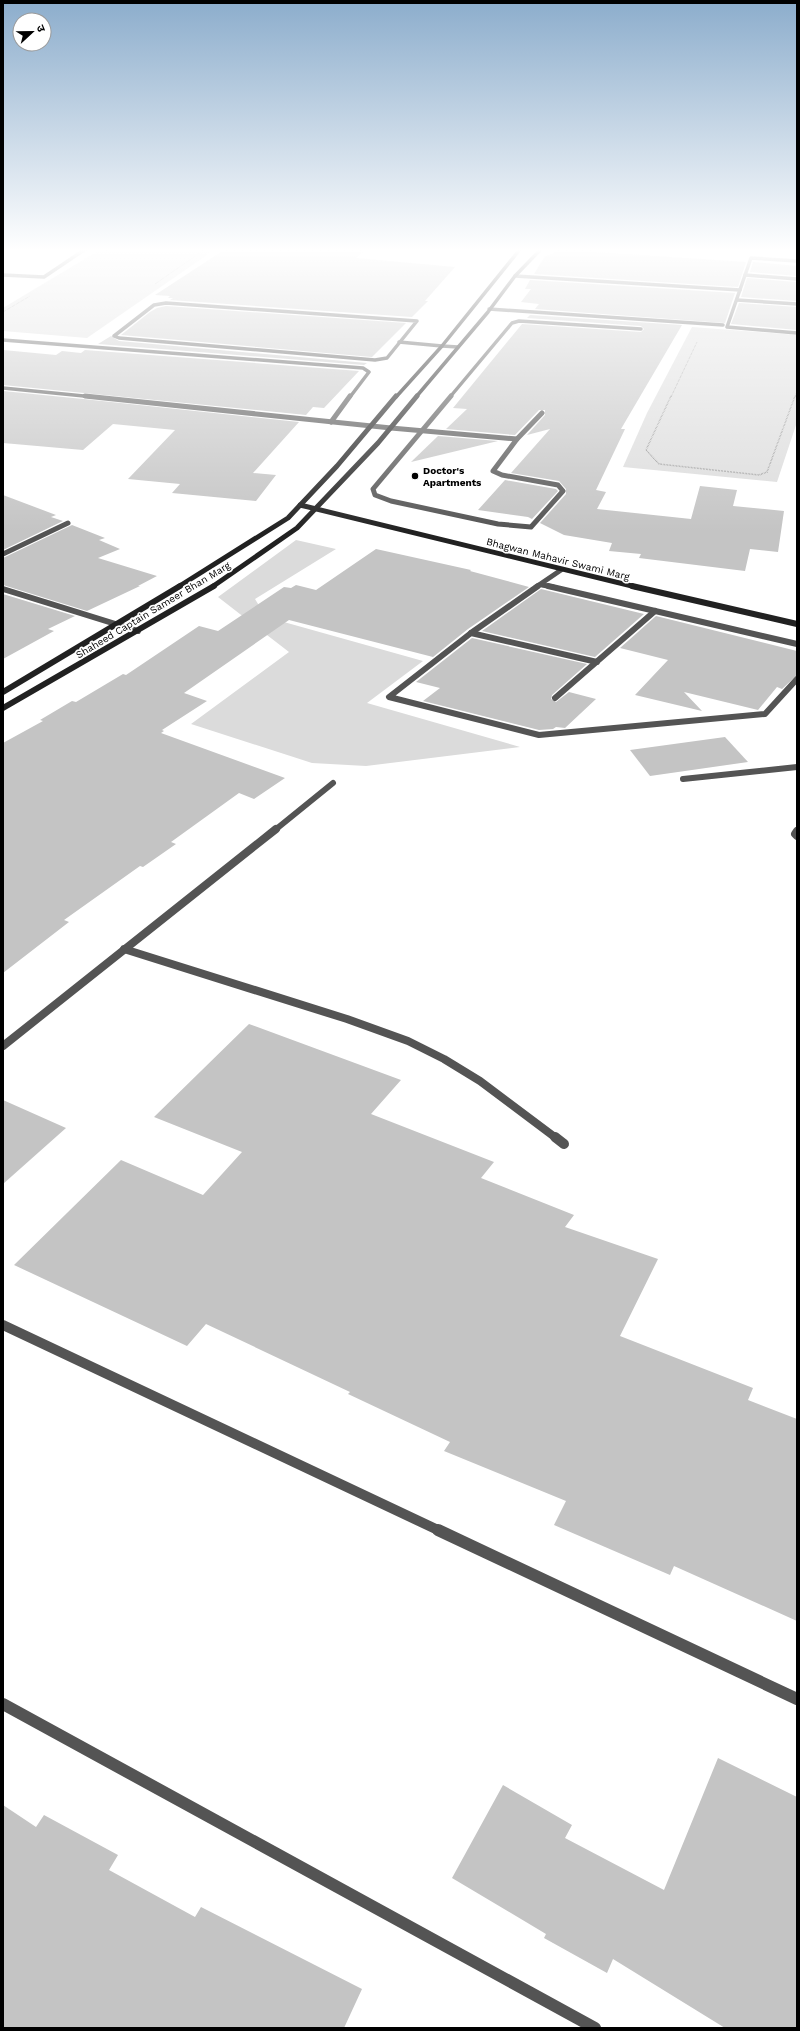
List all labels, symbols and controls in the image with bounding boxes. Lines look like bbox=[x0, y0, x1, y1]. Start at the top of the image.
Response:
north arrow bbox=[12, 12, 52, 52]
text: उ bbox=[34, 23, 48, 34]
place label: Doctor's Apartments bbox=[423, 465, 482, 488]
marker: Doctor's Apartments bbox=[410, 471, 420, 481]
street label: Bhagwan Mahavir Swami Marg bbox=[485, 536, 631, 582]
street label: Shaheed Captain Sameer Bhan Marg bbox=[74, 559, 233, 661]

